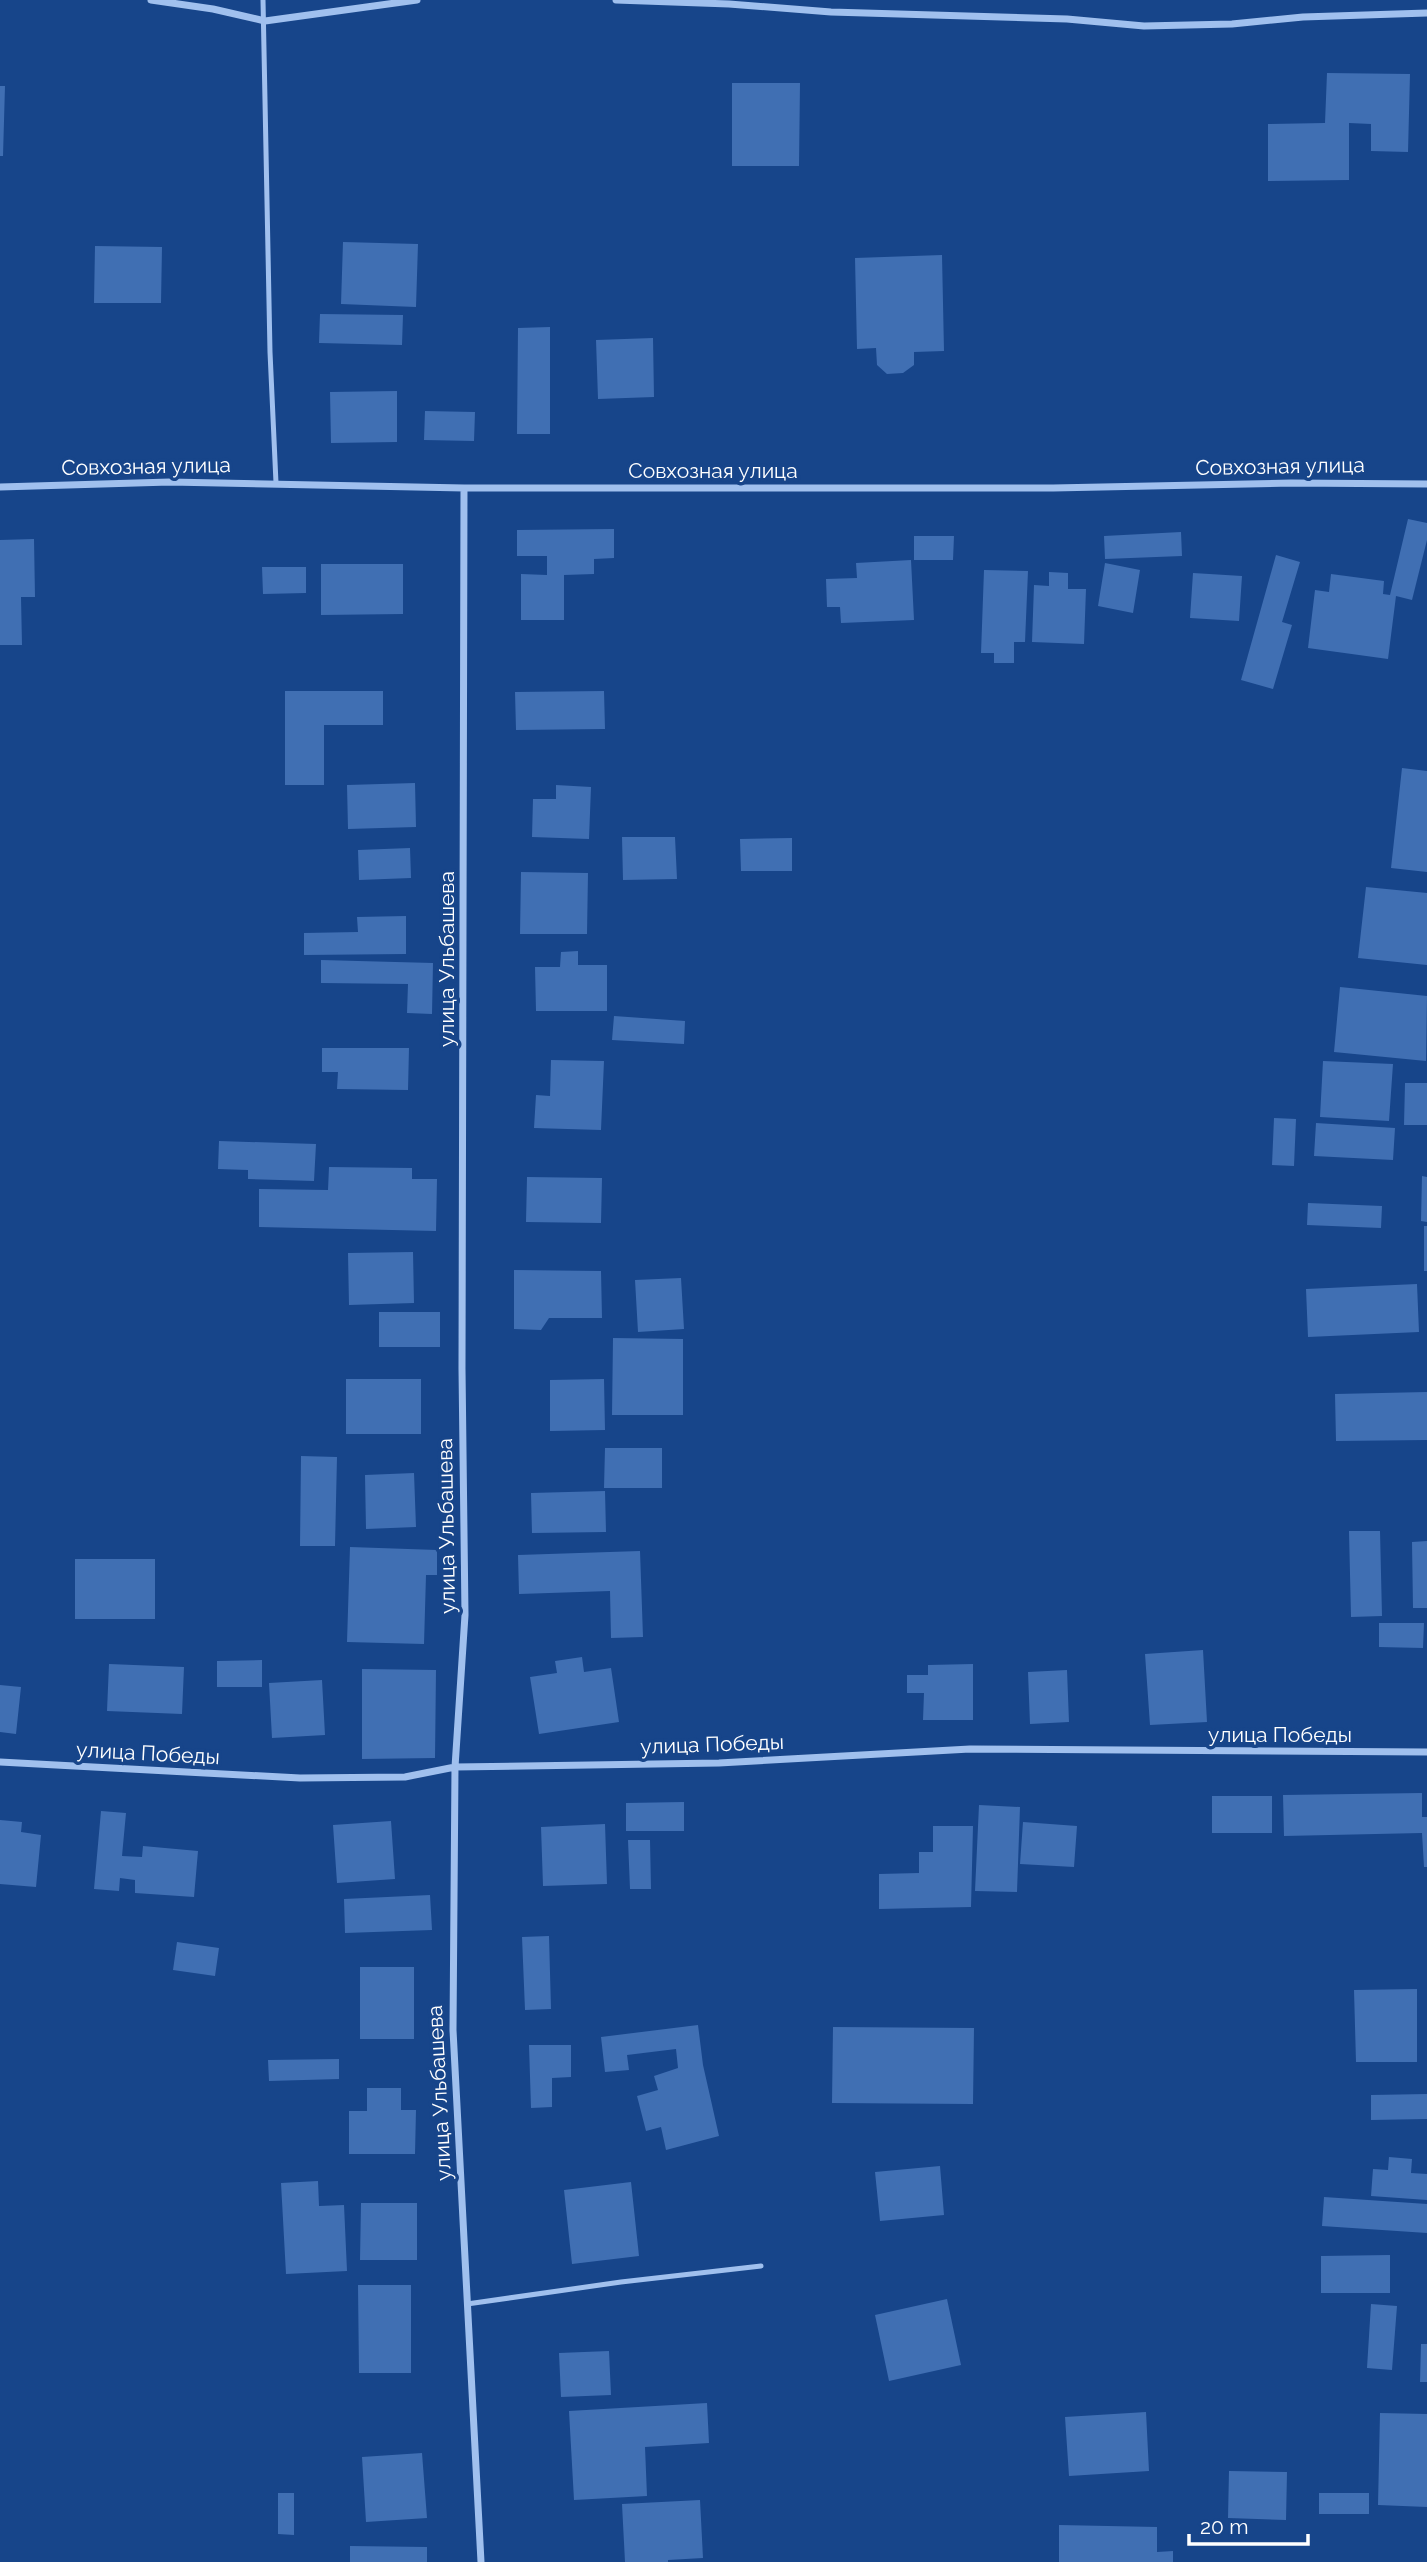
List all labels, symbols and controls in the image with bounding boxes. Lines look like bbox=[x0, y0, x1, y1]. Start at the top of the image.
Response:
street label: Совхозная улица bbox=[61, 452, 231, 480]
street label: Совхозная улица bbox=[1195, 452, 1365, 480]
street label: Совхозная улица bbox=[628, 458, 798, 483]
street label: улица Ульбашева bbox=[434, 871, 459, 1047]
street label: улица Ульбашева bbox=[432, 1438, 460, 1614]
street label: улица Победы bbox=[1208, 1722, 1352, 1747]
street label: улица Победы bbox=[640, 1729, 784, 1759]
street label: улица Победы bbox=[76, 1737, 220, 1769]
street label: улица Ульбашева bbox=[422, 2005, 456, 2181]
scale bar bbox=[1189, 2502, 1308, 2546]
text: 20 m bbox=[1200, 2514, 1248, 2539]

